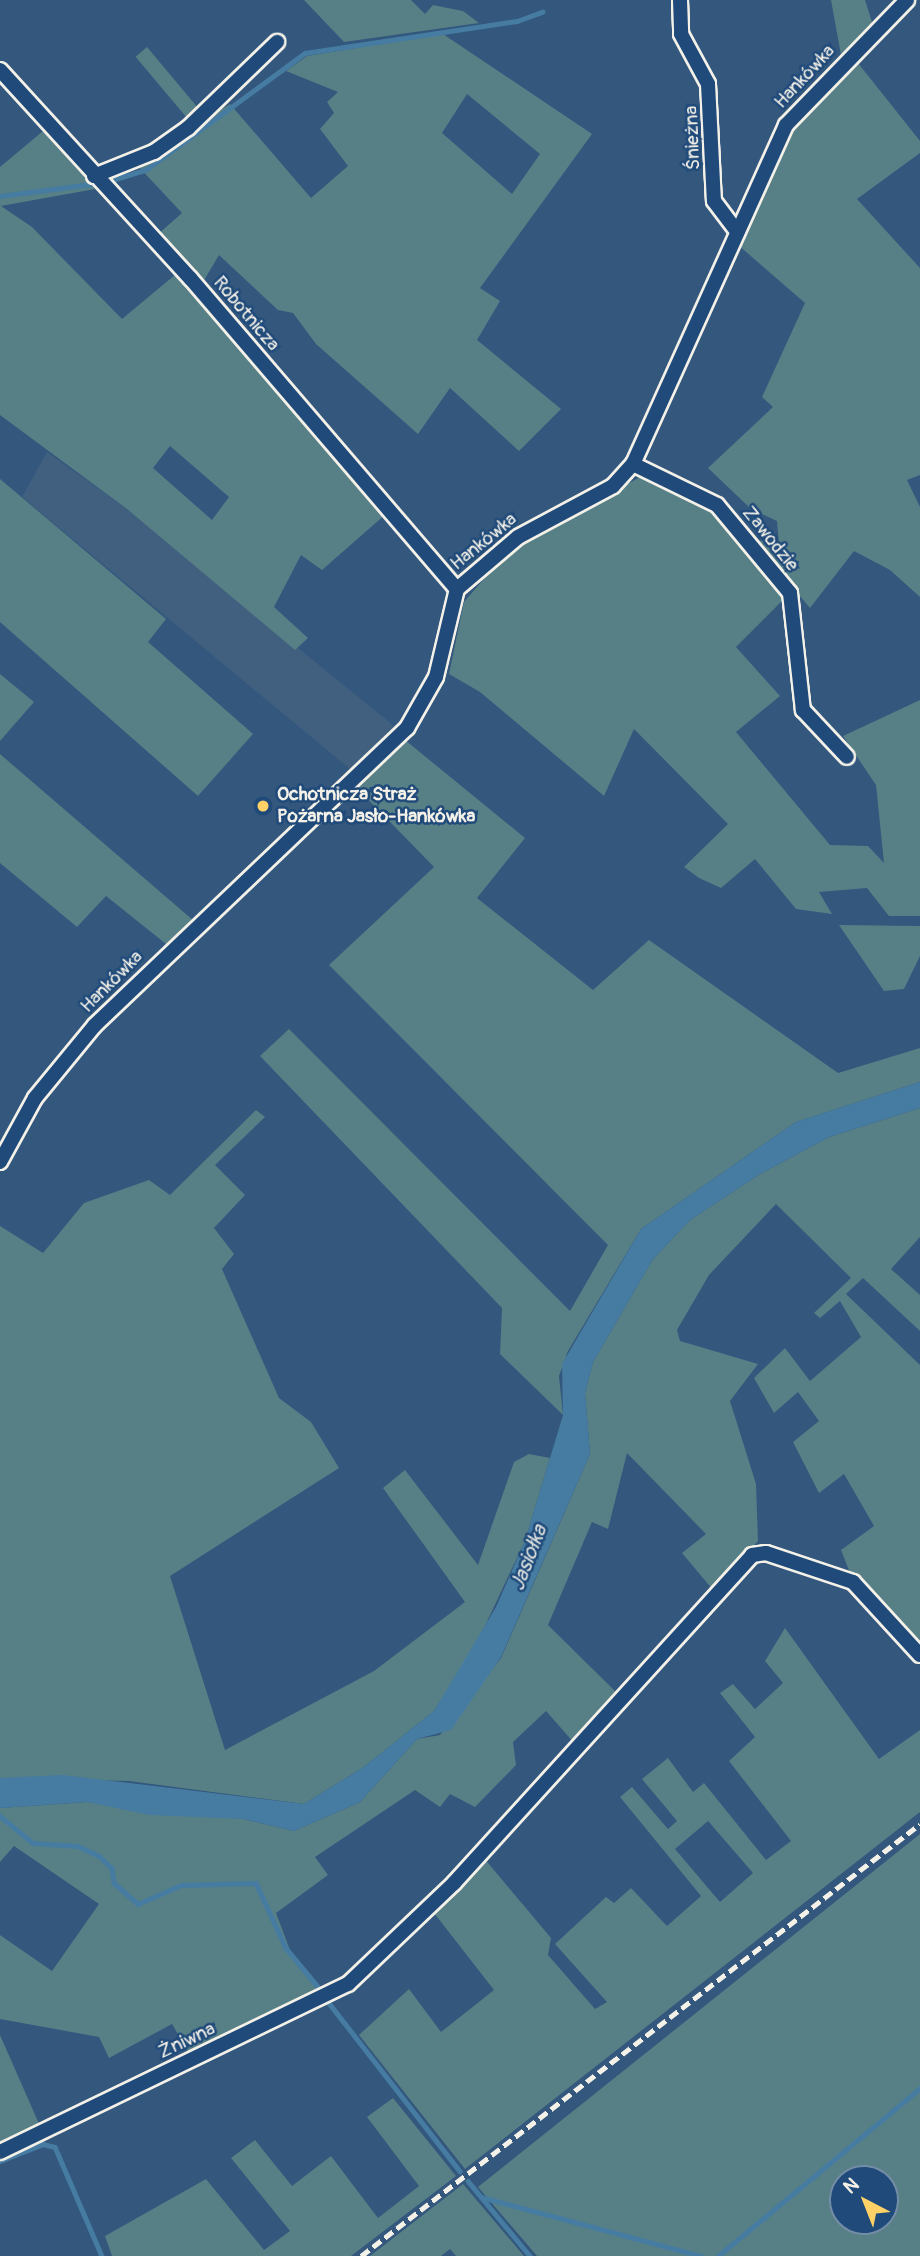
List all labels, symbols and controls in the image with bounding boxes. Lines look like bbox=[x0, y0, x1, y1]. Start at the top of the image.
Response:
street label: Hankówka bbox=[770, 40, 840, 114]
street label: Śnieżna bbox=[680, 106, 706, 170]
street label: Robotnicza bbox=[208, 272, 284, 356]
street label: Zawodzie bbox=[737, 502, 803, 576]
street label: Hankówka bbox=[446, 508, 522, 576]
place label: Ochotnicza Straż Pożarna Jasło-Hankówka bbox=[277, 784, 475, 828]
marker: Ochotnicza Straż Pożarna Jasło-Hankówka bbox=[255, 798, 271, 814]
street label: Hankówka bbox=[76, 946, 148, 1018]
water label: Jasiołka bbox=[505, 1522, 553, 1594]
street label: Żniwna bbox=[155, 2018, 219, 2064]
north arrow bbox=[829, 2165, 899, 2235]
text: N bbox=[838, 2173, 864, 2199]

